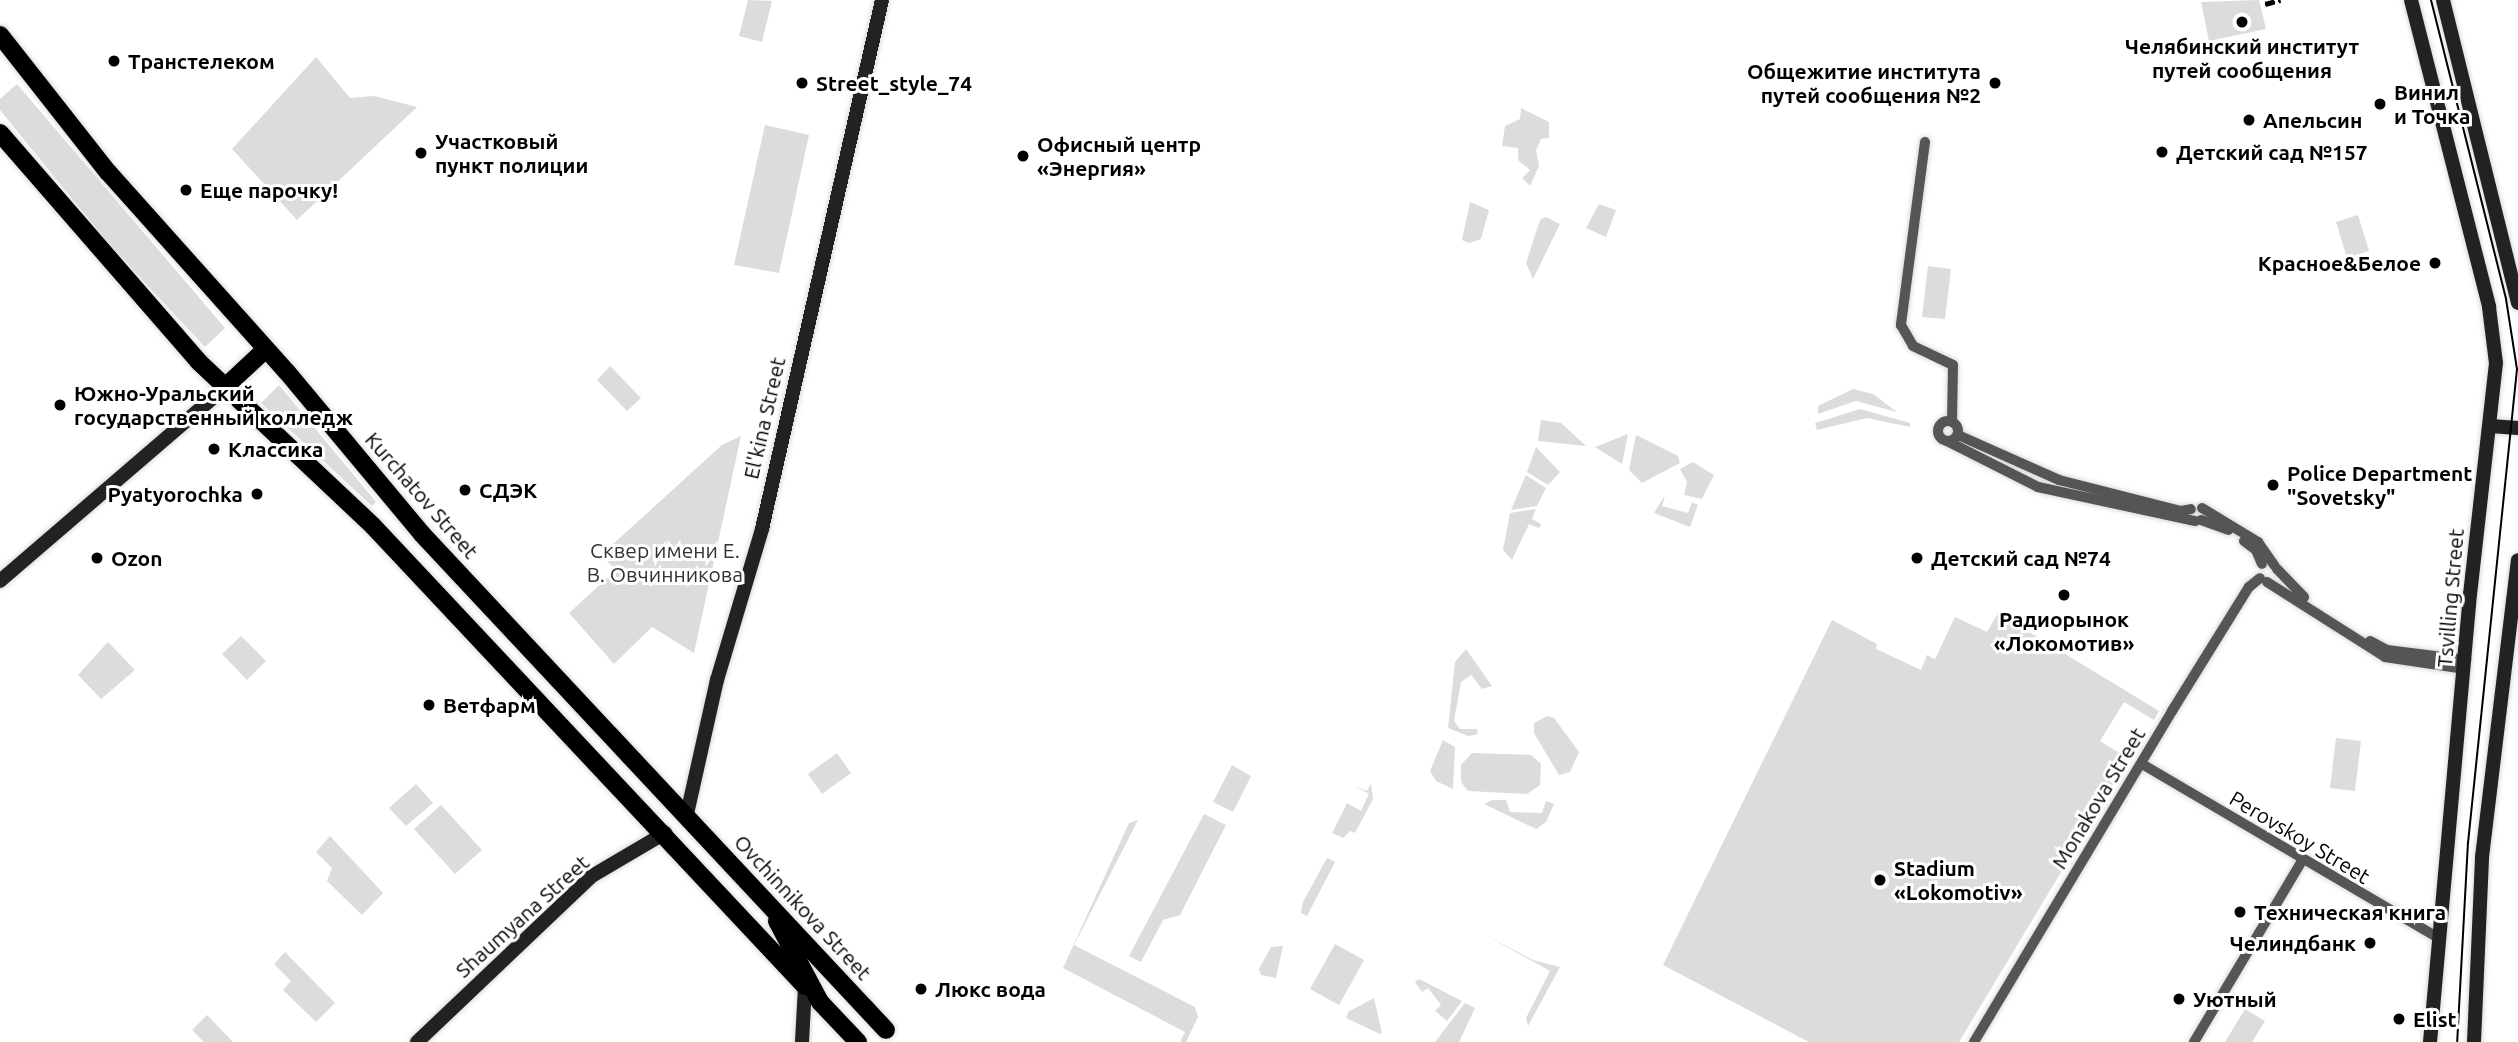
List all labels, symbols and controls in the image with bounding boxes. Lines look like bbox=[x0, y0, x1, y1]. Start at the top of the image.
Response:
marker: Челябинский институт путей сообщения bbox=[2234, 14, 2250, 30]
place label: Челябинский институт путей сообщения bbox=[2125, 33, 2359, 83]
place label: Транстелеком bbox=[128, 48, 275, 74]
marker: Транстелеком bbox=[106, 53, 122, 69]
place label: Общежитие института путей сообщения №2 bbox=[1747, 58, 1981, 108]
place label: Street_style_74 bbox=[816, 70, 972, 96]
marker: Street_style_74 bbox=[794, 75, 810, 91]
marker: Общежитие института путей сообщения №2 bbox=[1987, 75, 2003, 91]
place label: Винил и Точка bbox=[2394, 79, 2471, 129]
marker: Винил и Точка bbox=[2372, 96, 2388, 112]
place label: Апельсин bbox=[2263, 107, 2362, 133]
marker: Апельсин bbox=[2241, 112, 2257, 128]
place label: Участковый пункт полиции bbox=[435, 128, 588, 178]
place label: Офисный центр «Энергия» bbox=[1037, 131, 1201, 181]
place label: Детский сад №157 bbox=[2176, 139, 2368, 165]
marker: Детский сад №157 bbox=[2154, 144, 2170, 160]
marker: Участковый пункт полиции bbox=[413, 145, 429, 161]
marker: Офисный центр «Энергия» bbox=[1015, 148, 1031, 164]
place label: Еще парочку! bbox=[200, 177, 338, 203]
marker: Еще парочку! bbox=[178, 182, 194, 198]
place label: Красное&Белое bbox=[2258, 250, 2421, 276]
marker: Красное&Белое bbox=[2427, 255, 2443, 271]
street label: El'kina Street bbox=[738, 355, 790, 481]
place label: Южно-Уральский государственный колледж bbox=[74, 380, 353, 430]
marker: Южно-Уральский государственный колледж bbox=[52, 397, 68, 413]
street label: Kurchatov Street bbox=[360, 427, 484, 563]
place label: Классика bbox=[228, 436, 323, 462]
marker: Классика bbox=[206, 441, 222, 457]
place label: Police Department "Sovetsky" bbox=[2287, 460, 2472, 510]
place label: СДЭК bbox=[479, 477, 537, 503]
marker: Police Department "Sovetsky" bbox=[2265, 477, 2281, 493]
place label: Pyatyorochka bbox=[107, 481, 243, 507]
marker: СДЭК bbox=[457, 482, 473, 498]
marker: Pyatyorochka bbox=[249, 486, 265, 502]
street label: Tsvilling Street bbox=[2431, 528, 2469, 668]
park label: Сквер имени Е. В. Овчинникова bbox=[587, 537, 743, 587]
place label: Ozon bbox=[111, 545, 162, 571]
place label: Детский сад №74 bbox=[1931, 545, 2111, 571]
marker: Ozon bbox=[89, 550, 105, 566]
marker: Детский сад №74 bbox=[1909, 550, 1925, 566]
marker: Радиорынок «Локомотив» bbox=[2056, 587, 2072, 603]
place label: Радиорынок «Локомотив» bbox=[1994, 606, 2134, 656]
place label: Ветфарм bbox=[443, 692, 536, 718]
marker: Ветфарм bbox=[421, 697, 437, 713]
street label: Monakova Street bbox=[2046, 723, 2150, 873]
street label: Perovskoy Street bbox=[2225, 785, 2375, 889]
street label: Ovchinnikova Street bbox=[729, 829, 877, 985]
street label: Shaumyana Street bbox=[450, 849, 594, 983]
place label: Stadium «Lokomotiv» bbox=[1894, 855, 2023, 905]
marker: Stadium «Lokomotiv» bbox=[1872, 872, 1888, 888]
place label: Техническая книга bbox=[2254, 899, 2446, 925]
marker: Техническая книга bbox=[2232, 904, 2248, 920]
place label: Челиндбанк bbox=[2230, 930, 2356, 956]
marker: Челиндбанк bbox=[2362, 935, 2378, 951]
place label: Люкс вода bbox=[935, 976, 1046, 1002]
marker: Люкс вода bbox=[913, 981, 929, 997]
place label: Уютный bbox=[2193, 986, 2277, 1012]
marker: Уютный bbox=[2171, 991, 2187, 1007]
place label: Elist bbox=[2413, 1006, 2457, 1032]
marker: Elist bbox=[2391, 1011, 2407, 1027]

